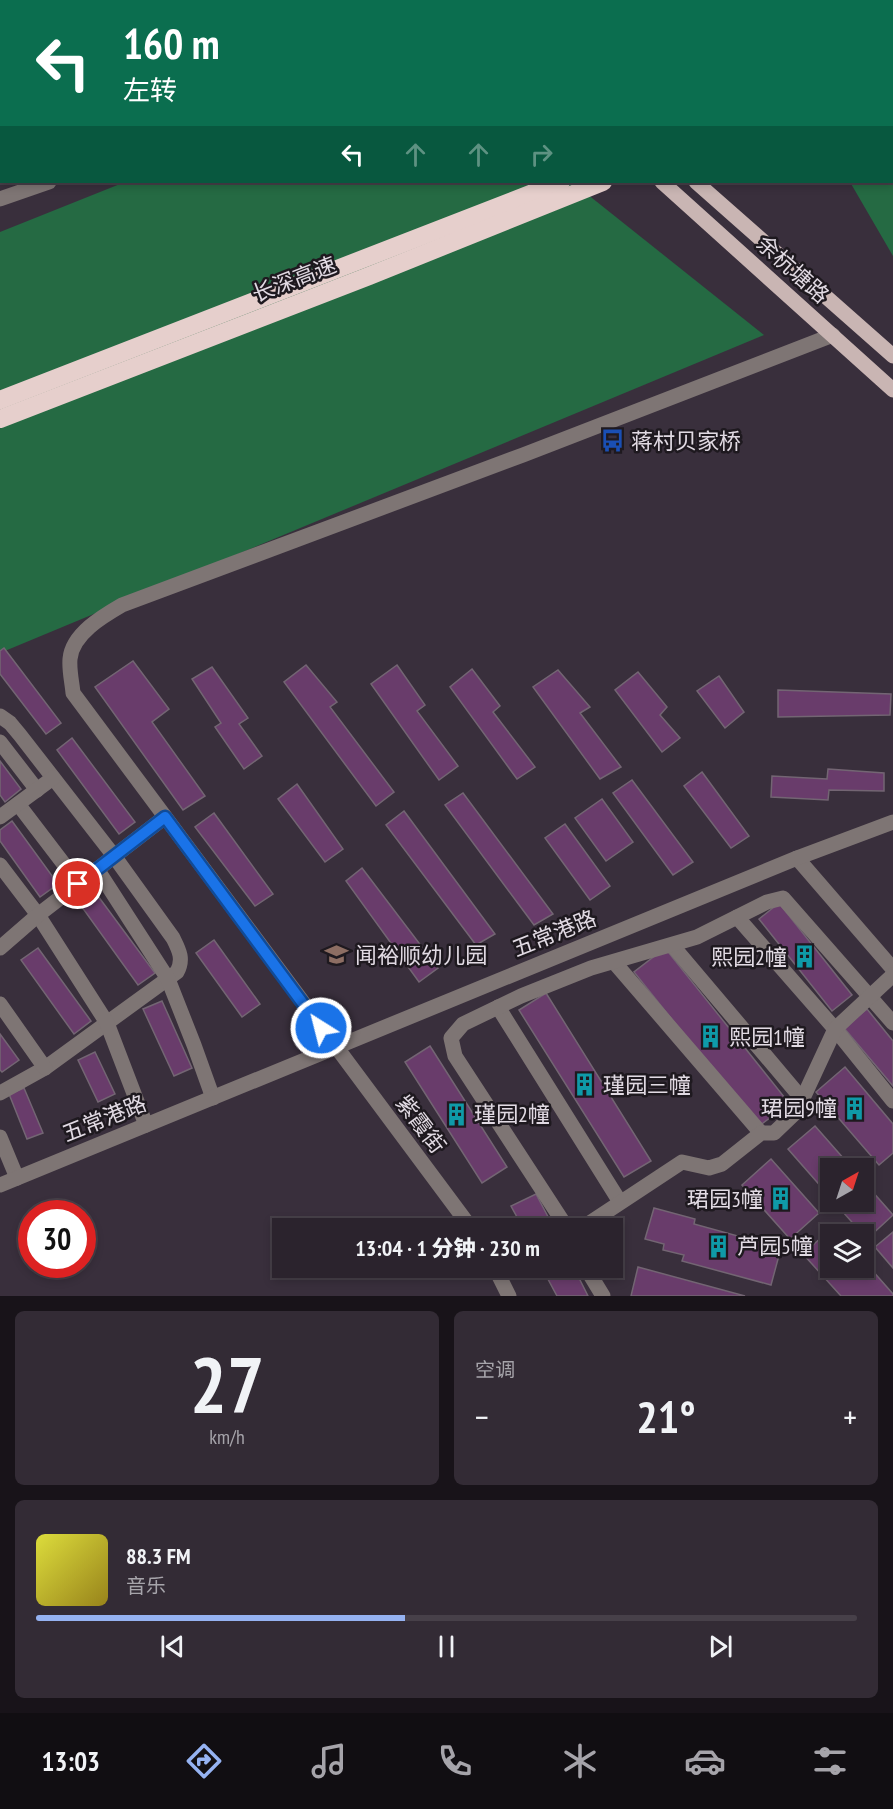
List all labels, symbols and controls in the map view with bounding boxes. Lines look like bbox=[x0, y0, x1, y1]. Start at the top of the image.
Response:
text: 160 m bbox=[123, 16, 220, 71]
icon: left bbox=[24, 24, 102, 102]
text: 左转 bbox=[123, 73, 177, 107]
icon: left bbox=[336, 138, 369, 171]
icon: ahead bbox=[399, 138, 432, 171]
icon: ahead bbox=[462, 138, 495, 171]
icon: right bbox=[525, 138, 558, 171]
street label: 余杭塘路 bbox=[751, 229, 835, 309]
street label: 长深高速 bbox=[248, 250, 340, 308]
place label: 蒋村贝家桥 bbox=[631, 427, 741, 455]
bus stop icon: 蒋村贝家桥 bbox=[600, 428, 626, 454]
pin bbox=[52, 858, 103, 909]
icon: arrive bbox=[61, 867, 94, 900]
street label: 五常港路 bbox=[508, 904, 600, 962]
place label: 闻裕顺幼儿园 bbox=[355, 941, 487, 969]
school or university icon: 闻裕顺幼儿园 bbox=[324, 942, 350, 968]
place label: 熙园2幢 bbox=[711, 943, 787, 971]
building icon: 熙园2幢 bbox=[792, 944, 818, 970]
position arrow bbox=[289, 996, 353, 1060]
place label: 熙园1幢 bbox=[729, 1023, 805, 1051]
building icon: 熙园1幢 bbox=[698, 1024, 724, 1050]
place label: 瑾园三幢 bbox=[603, 1071, 691, 1099]
building icon: 瑾园三幢 bbox=[572, 1072, 598, 1098]
street label: 五常港路 bbox=[58, 1089, 150, 1147]
street label: 紫霞街 bbox=[390, 1089, 452, 1159]
place label: 珺园9幢 bbox=[761, 1094, 837, 1122]
building icon: 珺园9幢 bbox=[842, 1095, 868, 1121]
place label: 瑾园2幢 bbox=[474, 1100, 550, 1128]
building icon: 瑾园2幢 bbox=[443, 1101, 469, 1127]
north arrow bbox=[820, 1158, 874, 1212]
map controls bbox=[820, 1158, 874, 1278]
place label: 珺园3幢 bbox=[687, 1185, 763, 1213]
building icon: 珺园3幢 bbox=[768, 1186, 794, 1212]
speed limit sign: 30 bbox=[18, 1200, 96, 1278]
button: layers bbox=[820, 1224, 874, 1278]
place label: 芦园5幢 bbox=[737, 1232, 813, 1260]
building icon: 芦园5幢 bbox=[706, 1233, 732, 1259]
text: 13:04 · 1 分钟 · 230 m bbox=[355, 1234, 540, 1262]
text: 27 bbox=[190, 1334, 264, 1435]
text: 空调 bbox=[475, 1357, 515, 1383]
text: 21° bbox=[636, 1387, 696, 1445]
text: − bbox=[475, 1395, 489, 1438]
text: + bbox=[843, 1395, 857, 1438]
text: km/h bbox=[209, 1424, 245, 1450]
text: 88.3 FM bbox=[126, 1542, 191, 1570]
text: 音乐 bbox=[126, 1573, 166, 1599]
icon: previous bbox=[156, 1630, 189, 1663]
icon: pause bbox=[430, 1630, 463, 1663]
icon: next bbox=[704, 1630, 737, 1663]
icon: directions bbox=[183, 1740, 225, 1782]
icon: music bbox=[308, 1740, 350, 1782]
icon: phone bbox=[434, 1740, 476, 1782]
icon: climate bbox=[559, 1740, 601, 1782]
icon: car bbox=[684, 1740, 726, 1782]
icon: filters bbox=[809, 1740, 851, 1782]
text: 13:03 bbox=[42, 1744, 100, 1778]

